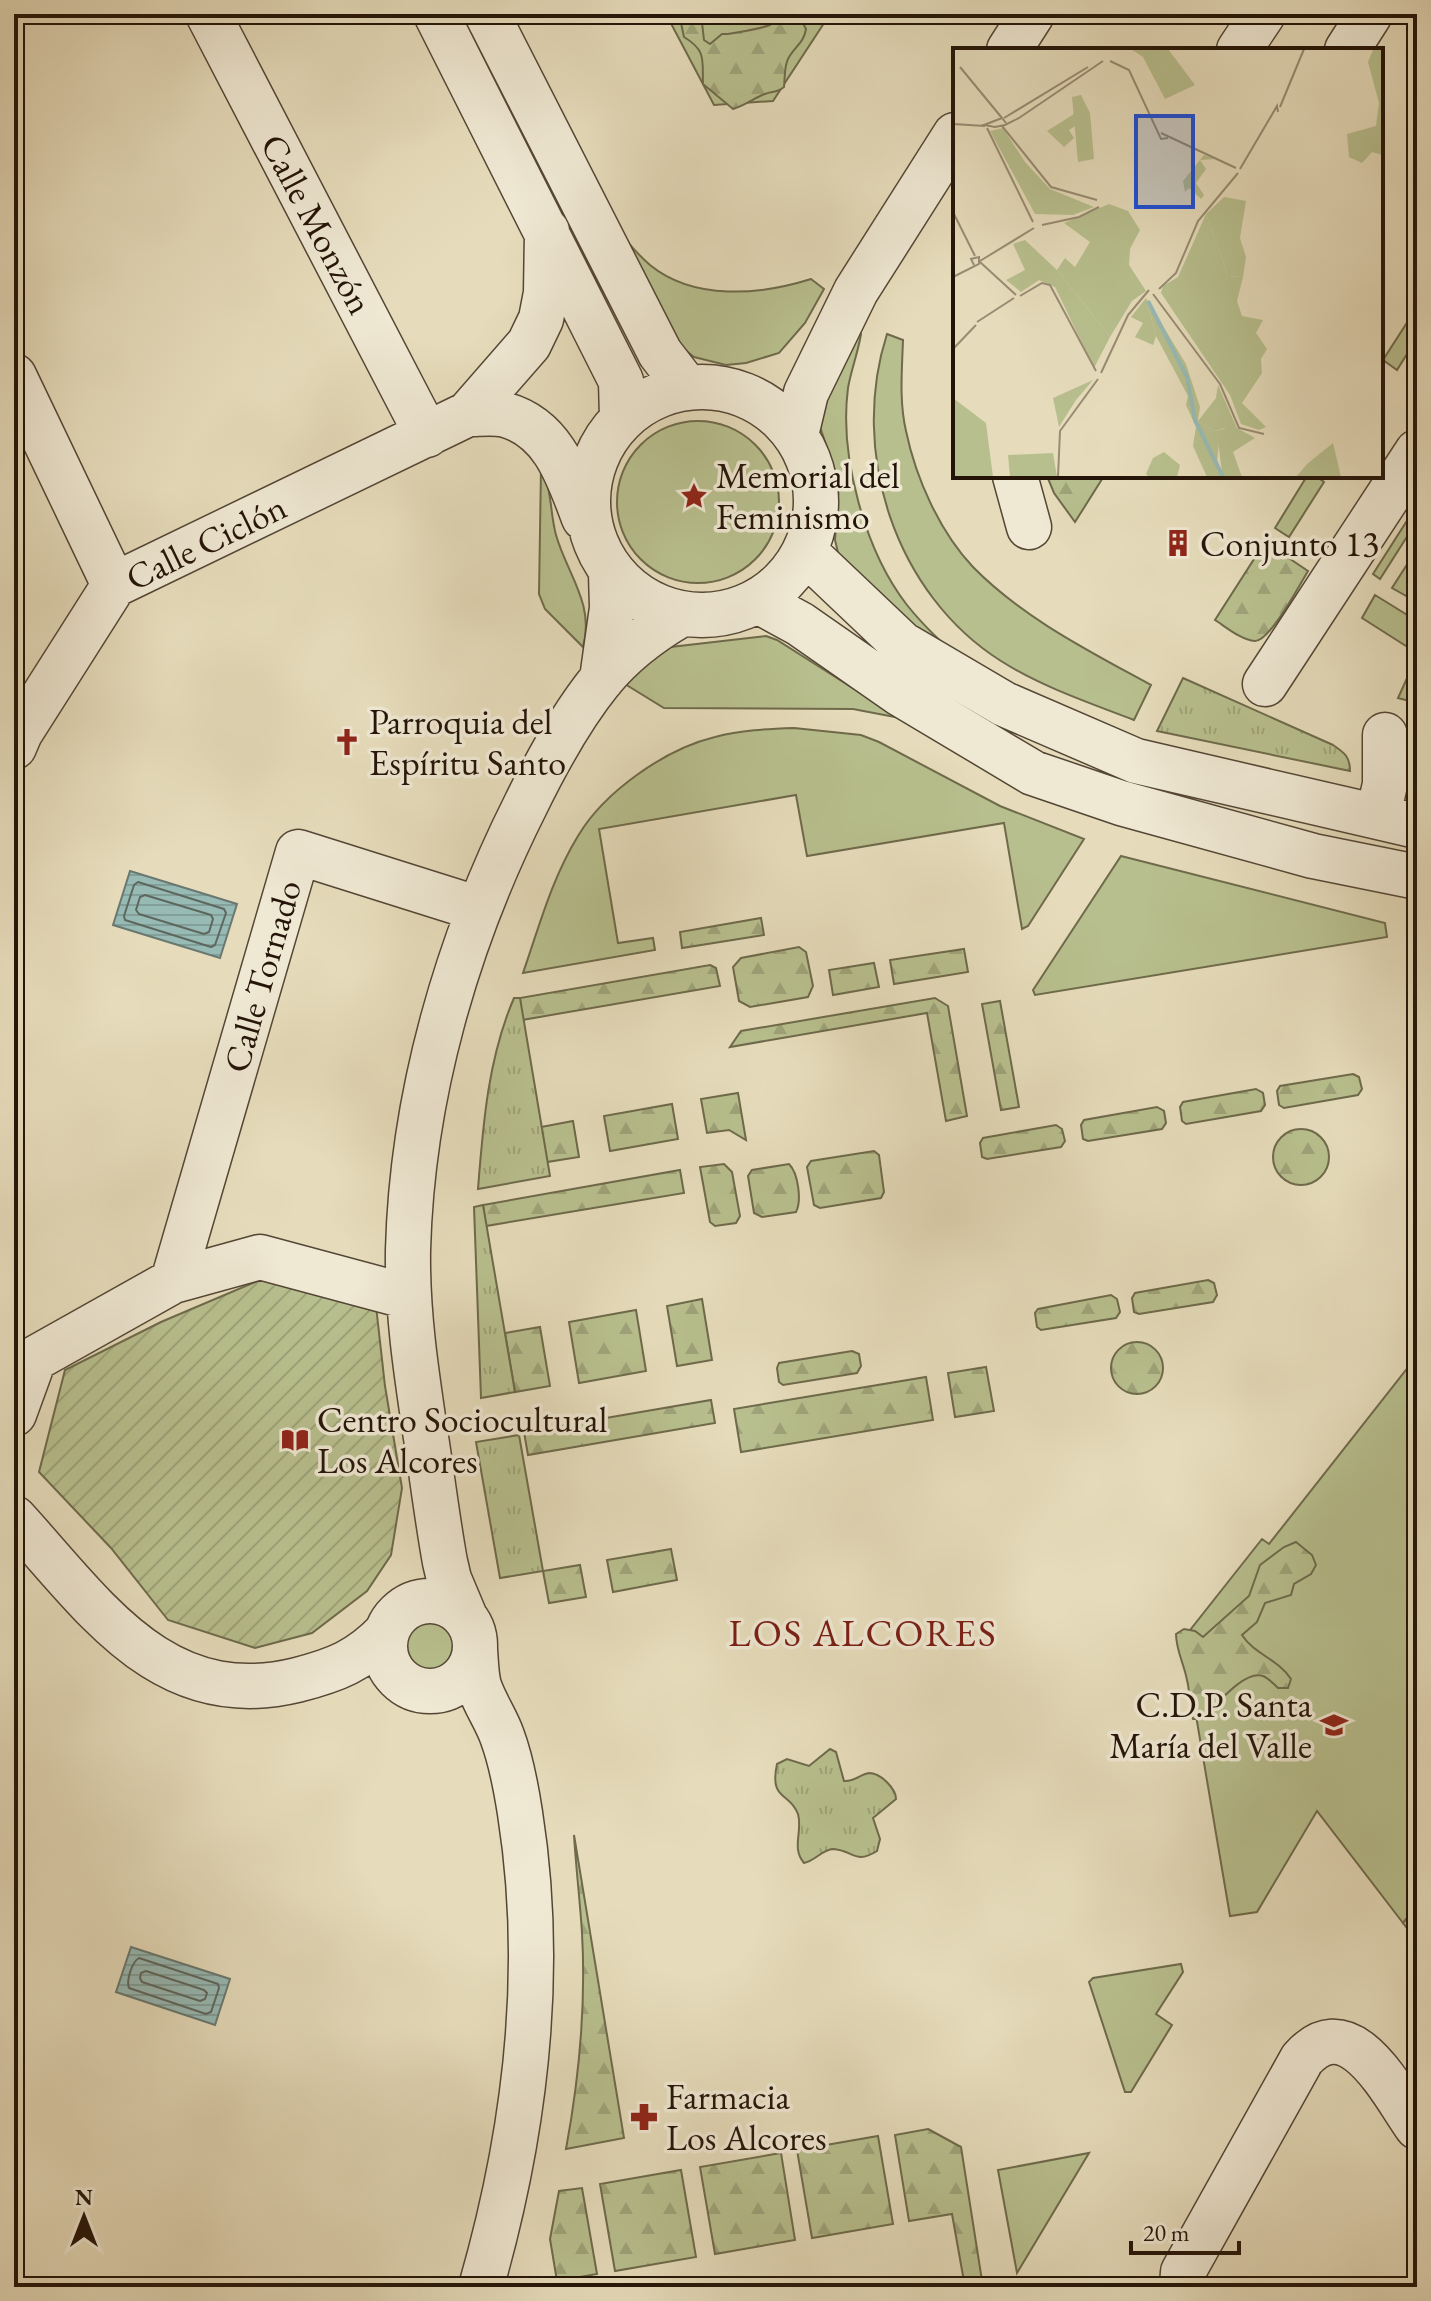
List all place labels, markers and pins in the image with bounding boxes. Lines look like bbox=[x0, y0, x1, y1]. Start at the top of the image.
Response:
place label: Memorial del Feminismo bbox=[716, 452, 900, 540]
place icon: Memorial del Feminismo bbox=[679, 481, 709, 511]
place label: Conjunto 13 bbox=[1200, 520, 1379, 567]
building icon: Conjunto 13 bbox=[1163, 528, 1193, 558]
place label: Parroquia del Espíritu Santo bbox=[369, 698, 566, 786]
church icon: Parroquia del Espíritu Santo bbox=[332, 727, 362, 757]
place label: Centro Sociocultural Los Alcores bbox=[317, 1396, 607, 1484]
library icon: Centro Sociocultural Los Alcores bbox=[280, 1425, 310, 1455]
place label: C.D.P. Santa María del Valle bbox=[1109, 1681, 1313, 1769]
school or university icon: C.D.P. Santa María del Valle bbox=[1319, 1710, 1349, 1740]
place label: Farmacia Los Alcores bbox=[666, 2073, 827, 2161]
pharmacy icon: Farmacia Los Alcores bbox=[629, 2102, 659, 2132]

